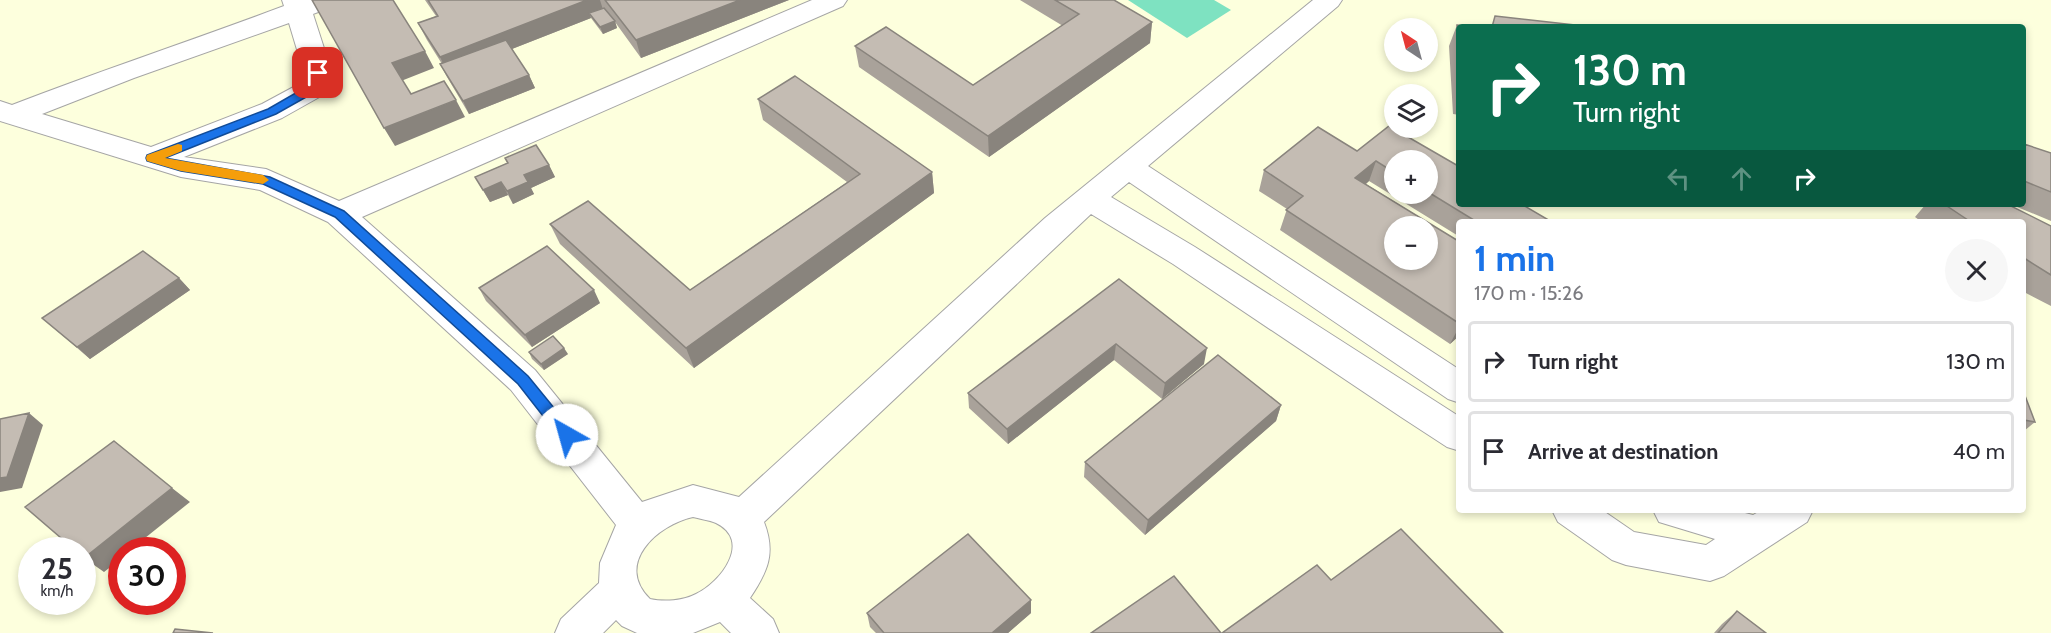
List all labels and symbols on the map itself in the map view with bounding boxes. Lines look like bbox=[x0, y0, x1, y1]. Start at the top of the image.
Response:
north arrow bbox=[1384, 18, 1438, 72]
pin bbox=[292, 47, 343, 98]
position arrow bbox=[535, 403, 599, 467]
speed limit sign: 30 bbox=[108, 537, 186, 615]

